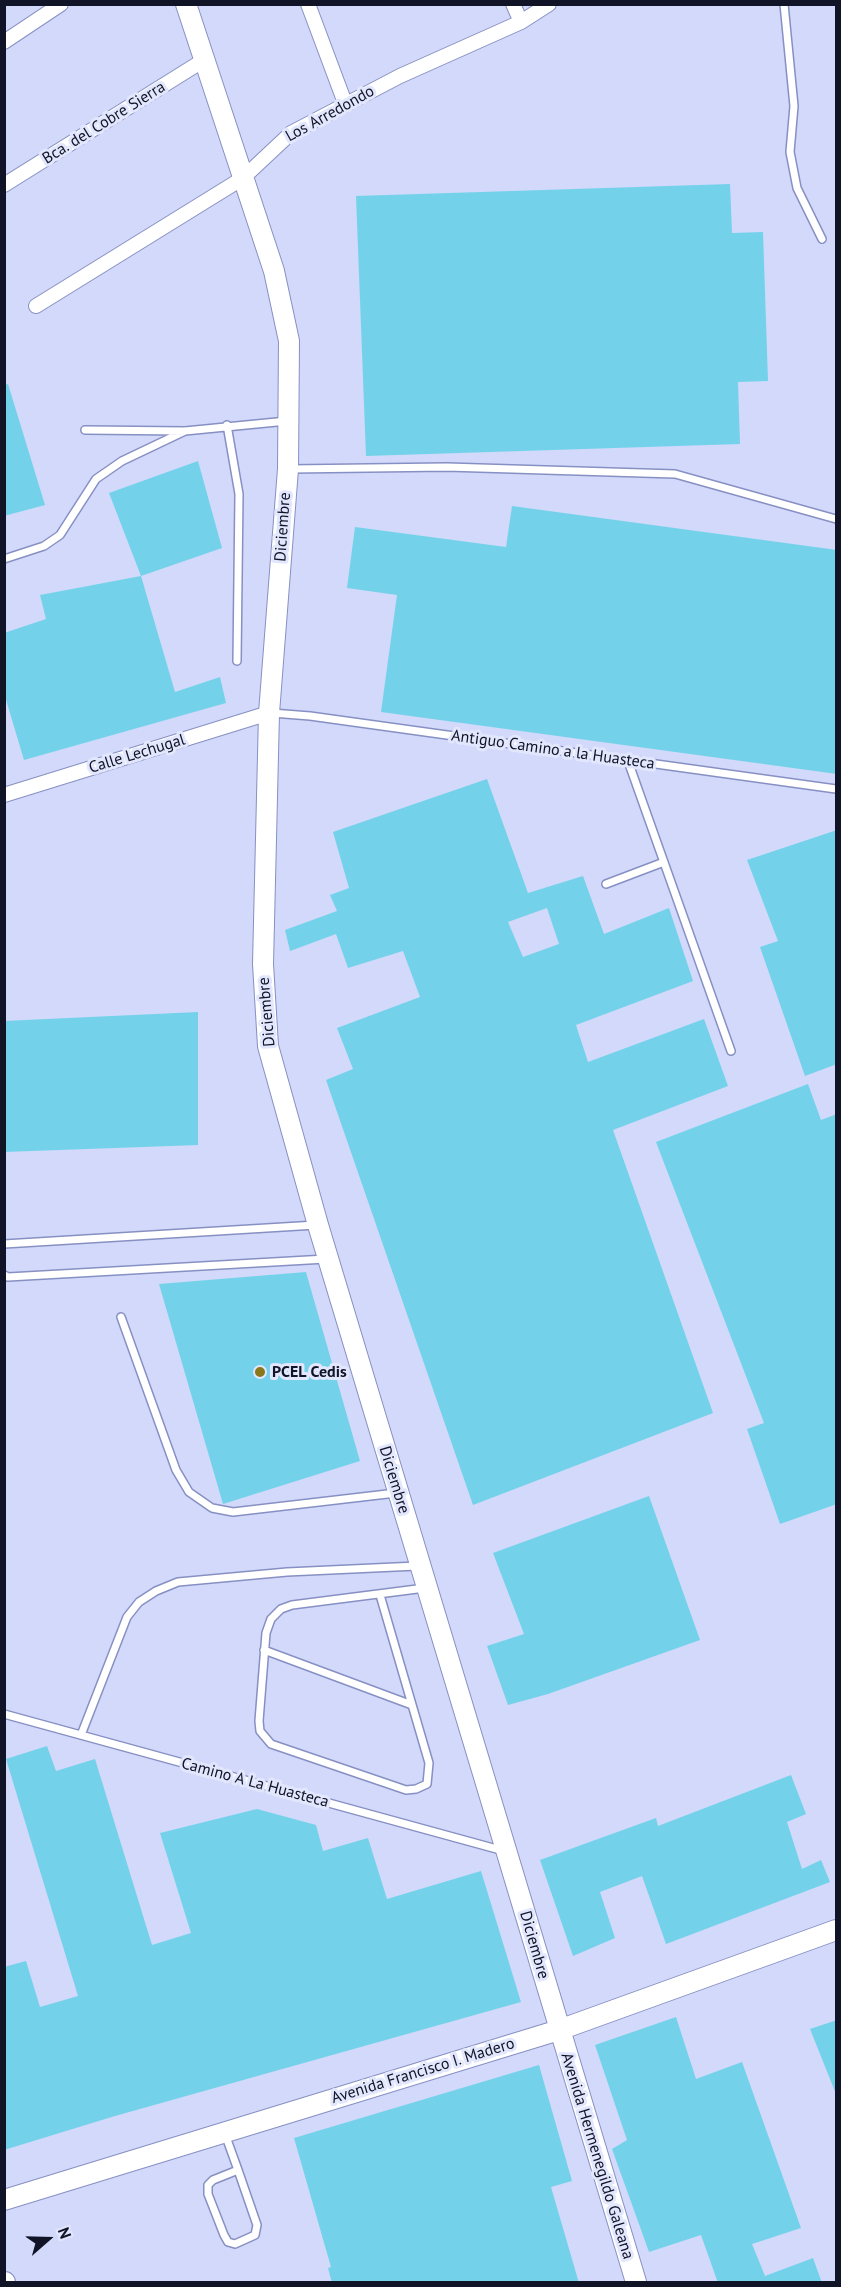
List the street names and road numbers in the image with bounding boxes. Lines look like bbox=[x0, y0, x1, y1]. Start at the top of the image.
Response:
street label: Bca. del Cobre Sierra bbox=[39, 77, 169, 169]
street label: Los Arredondo bbox=[282, 82, 378, 146]
street label: Diciembre bbox=[271, 492, 295, 562]
street label: Antiguo Camino a la Huasteca bbox=[450, 726, 656, 774]
street label: Calle Lechugal bbox=[87, 730, 187, 778]
street label: Diciembre bbox=[254, 977, 280, 1047]
street label: Diciembre bbox=[375, 1444, 413, 1516]
street label: Camino A La Huasteca bbox=[179, 1754, 331, 1812]
street label: Diciembre bbox=[515, 1909, 553, 1981]
street label: Avenida Francisco I. Madero bbox=[329, 2034, 517, 2108]
street label: Avenida Hermenegildo Galeana bbox=[556, 2051, 638, 2261]

